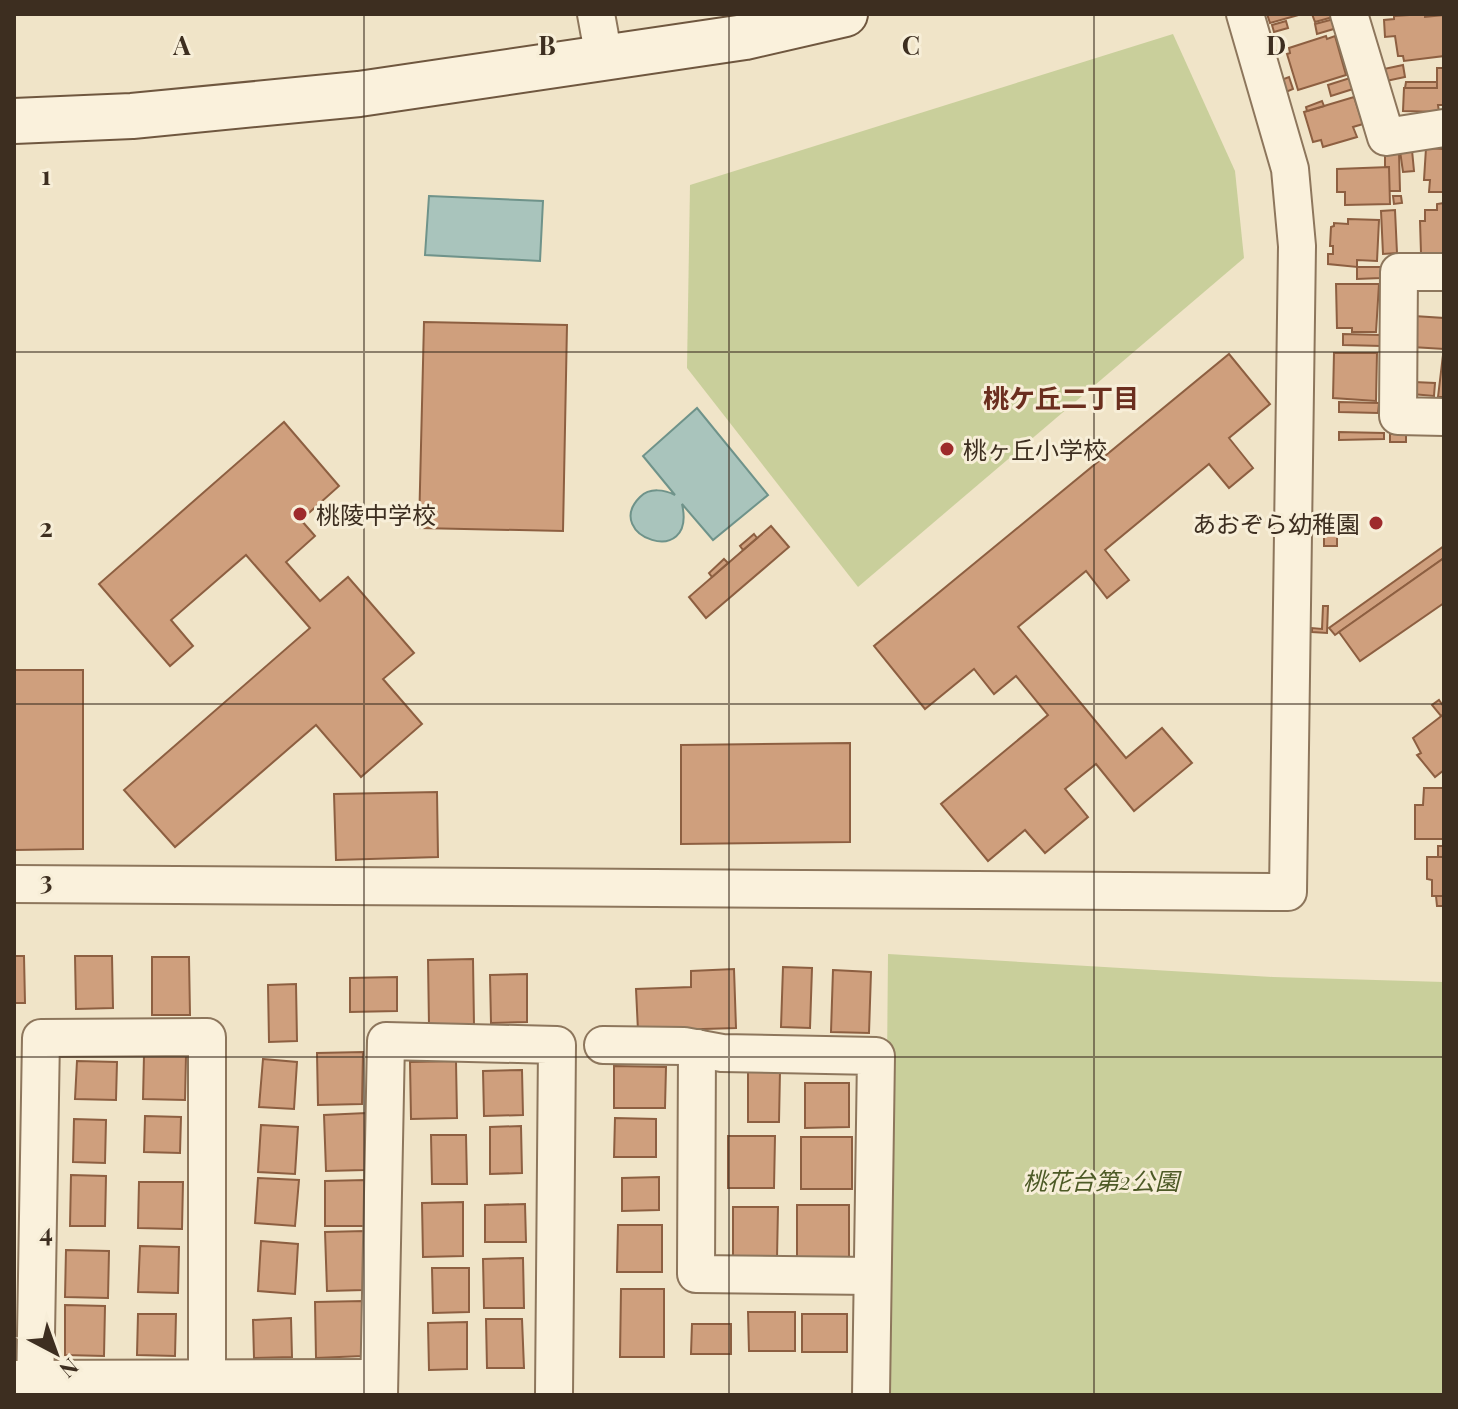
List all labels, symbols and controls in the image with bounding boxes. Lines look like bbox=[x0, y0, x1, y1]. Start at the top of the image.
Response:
text: A bbox=[172, 27, 191, 62]
text: B bbox=[538, 27, 556, 62]
text: C bbox=[902, 27, 920, 62]
text: D bbox=[1266, 27, 1286, 62]
text: 1 bbox=[41, 157, 51, 192]
district label: 桃ケ丘二丁目 bbox=[983, 380, 1139, 415]
place label: 桃ヶ丘小学校 bbox=[963, 433, 1107, 465]
marker: 桃ヶ丘小学校 bbox=[938, 440, 956, 458]
place label: 桃陵中学校 bbox=[316, 498, 436, 530]
marker: 桃陵中学校 bbox=[291, 505, 309, 523]
place label: あおぞら幼稚園 bbox=[1192, 507, 1360, 539]
text: 2 bbox=[39, 509, 53, 544]
marker: あおぞら幼稚園 bbox=[1367, 514, 1385, 532]
text: 3 bbox=[40, 862, 52, 897]
park label: 桃花台第2公園 bbox=[1023, 1164, 1182, 1196]
text: 4 bbox=[39, 1214, 53, 1249]
north arrow bbox=[16, 1313, 96, 1393]
text: N bbox=[54, 1352, 86, 1385]

